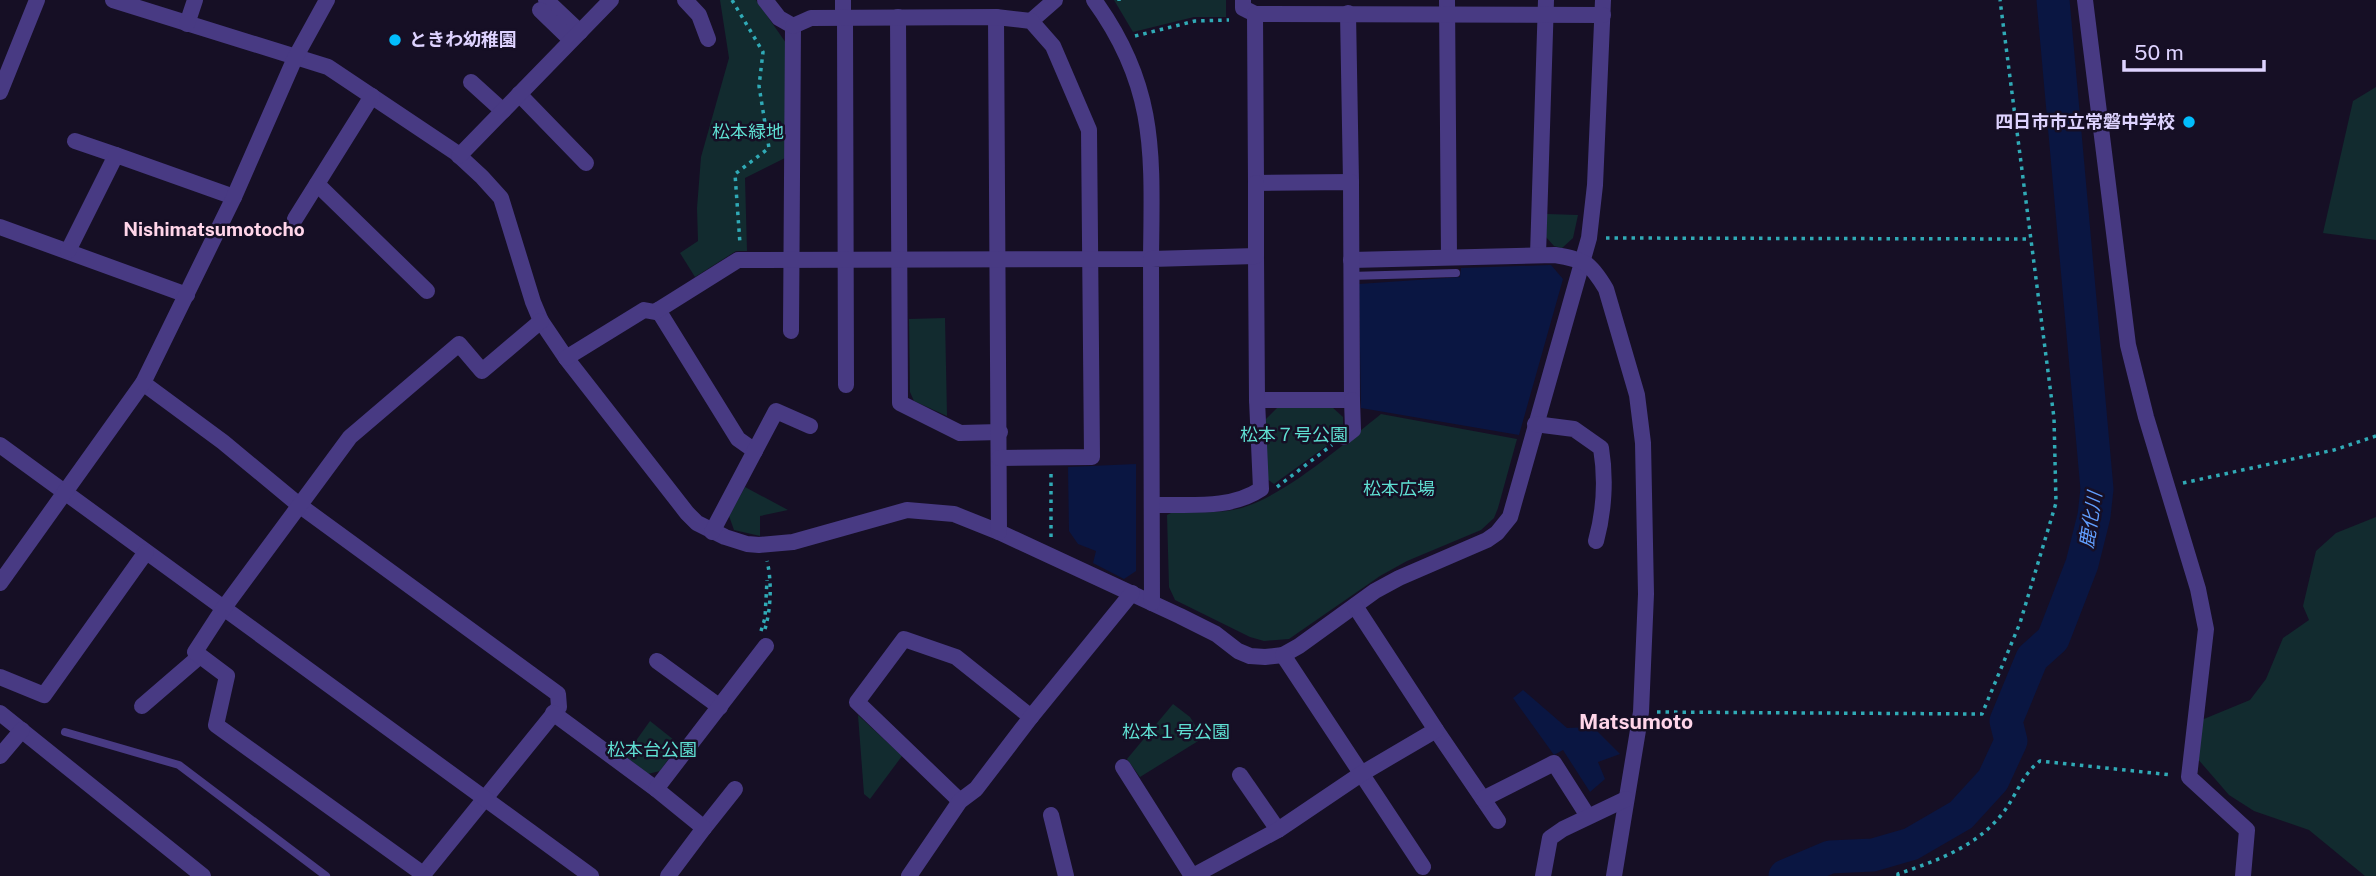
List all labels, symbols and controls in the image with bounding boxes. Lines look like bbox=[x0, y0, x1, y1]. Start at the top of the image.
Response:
scale bar bbox=[2124, 28, 2264, 72]
place label: ときわ幼稚園 bbox=[409, 29, 517, 50]
marker: ときわ幼稚園 bbox=[387, 32, 403, 48]
text: 50 m bbox=[2134, 40, 2184, 65]
place label: 四日市市立常磐中学校 bbox=[1995, 111, 2175, 132]
marker: 四日市市立常磐中学校 bbox=[2181, 114, 2197, 130]
park label: 松本緑地 bbox=[712, 121, 784, 142]
district label: Nishimatsumotocho bbox=[123, 218, 305, 240]
park label: 松本７号公園 bbox=[1240, 424, 1348, 445]
park label: 松本広場 bbox=[1363, 478, 1435, 499]
water label: 鹿化川 bbox=[2075, 488, 2106, 550]
district label: Matsumoto bbox=[1579, 709, 1693, 734]
park label: 松本１号公園 bbox=[1122, 721, 1230, 742]
park label: 松本台公園 bbox=[607, 739, 697, 760]

